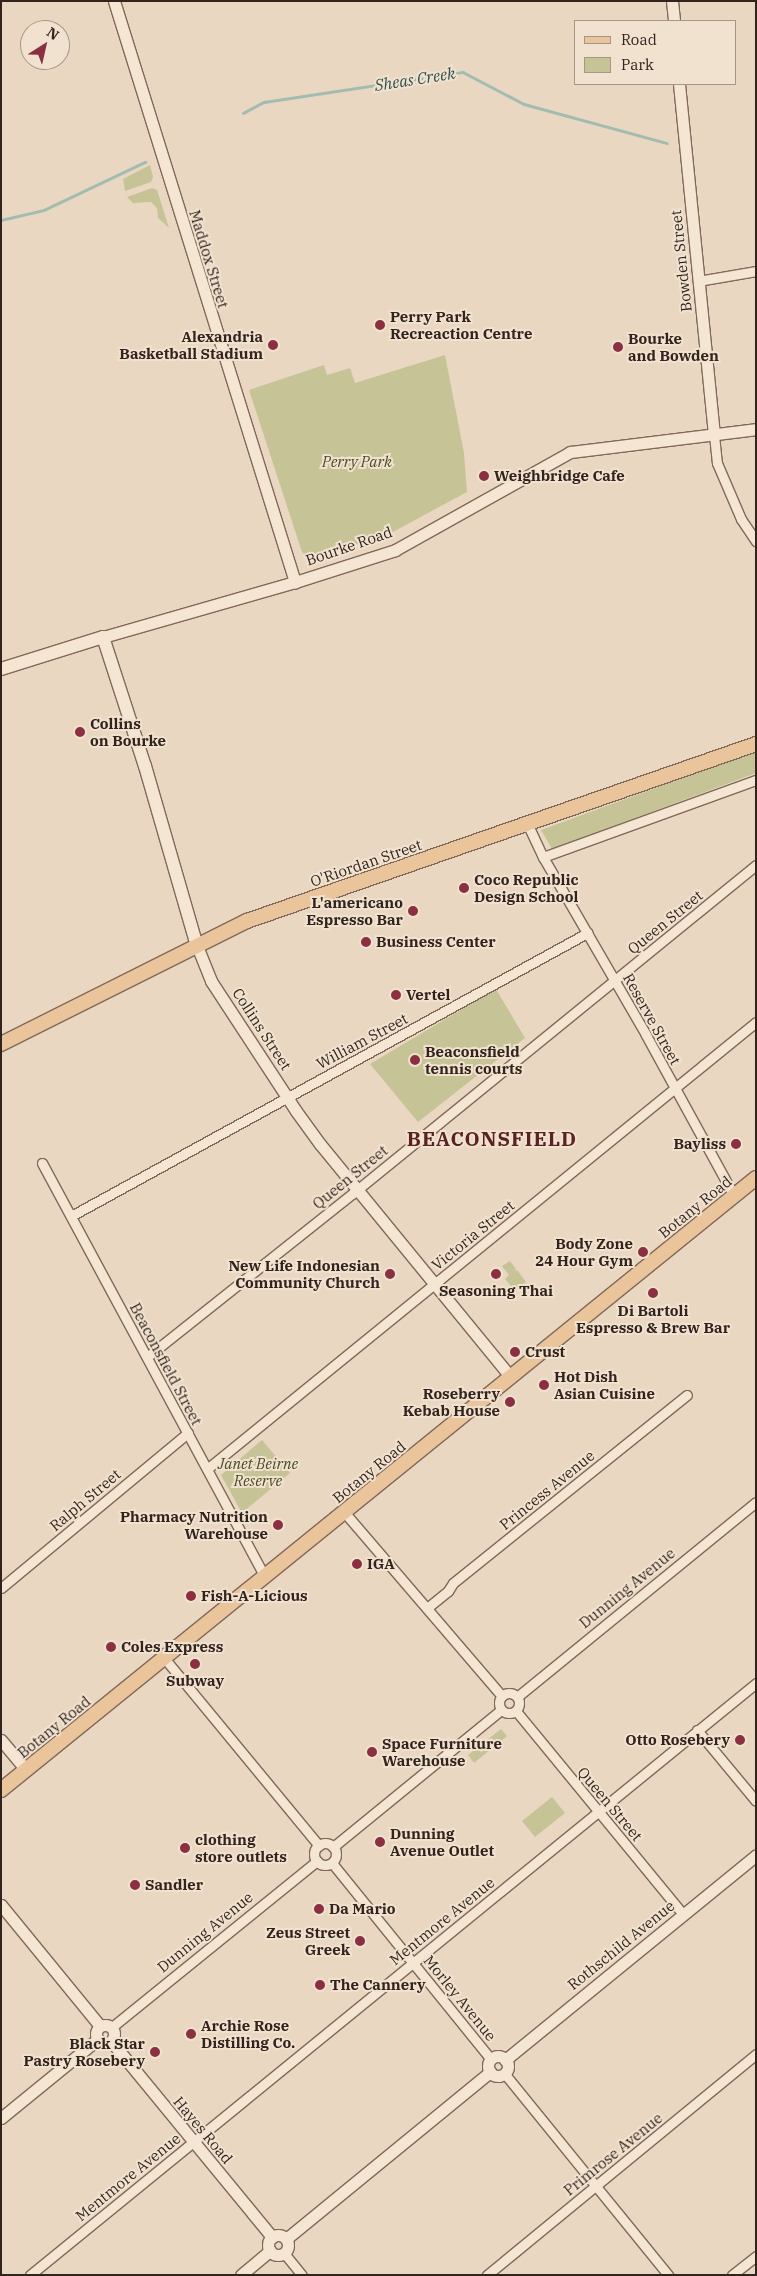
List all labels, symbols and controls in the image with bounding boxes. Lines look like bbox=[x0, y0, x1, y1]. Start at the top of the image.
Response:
north arrow bbox=[20, 20, 70, 70]
legend bbox=[574, 20, 737, 85]
text: N bbox=[43, 23, 63, 44]
text: Road bbox=[621, 30, 657, 49]
text: Park bbox=[621, 55, 654, 74]
water label: Sheas Creek bbox=[373, 63, 457, 95]
street label: Maddox Street bbox=[186, 208, 232, 310]
street label: Bowden Street bbox=[667, 209, 695, 313]
place label: Perry Park Recreaction Centre bbox=[390, 307, 532, 342]
marker: Perry Park Recreaction Centre bbox=[374, 319, 386, 331]
place label: Alexandria Basketball Stadium bbox=[119, 327, 263, 362]
place label: Bourke and Bowden bbox=[628, 329, 719, 364]
marker: Alexandria Basketball Stadium bbox=[267, 339, 279, 351]
marker: Bourke and Bowden bbox=[612, 341, 624, 353]
park label: Perry Park bbox=[322, 453, 392, 471]
place label: Weighbridge Cafe bbox=[494, 467, 625, 485]
marker: Weighbridge Cafe bbox=[478, 470, 490, 482]
street label: Bourke Road bbox=[303, 523, 395, 569]
place label: Collins on Bourke bbox=[90, 714, 166, 749]
marker: Collins on Bourke bbox=[74, 726, 86, 738]
street label: O'Riordan Street bbox=[308, 836, 424, 890]
place label: Coco Republic Design School bbox=[474, 870, 579, 905]
marker: Coco Republic Design School bbox=[458, 882, 470, 894]
street label: Queen Street bbox=[624, 886, 706, 958]
place label: L'americano Espresso Bar bbox=[306, 893, 403, 928]
marker: L'americano Espresso Bar bbox=[407, 905, 419, 917]
place label: Business Center bbox=[376, 933, 496, 951]
marker: Business Center bbox=[360, 936, 372, 948]
street label: Reserve Street bbox=[619, 970, 685, 1068]
street label: Collins Street bbox=[229, 985, 295, 1073]
place label: Vertel bbox=[406, 986, 450, 1004]
marker: Vertel bbox=[390, 989, 402, 1001]
street label: William Street bbox=[313, 1009, 411, 1073]
place label: Beaconsfield tennis courts bbox=[425, 1042, 522, 1077]
marker: Beaconsfield tennis courts bbox=[409, 1054, 421, 1066]
district label: BEACONSFIELD bbox=[405, 1126, 579, 1150]
place label: Bayliss bbox=[673, 1135, 726, 1153]
marker: Bayliss bbox=[730, 1138, 742, 1150]
street label: Queen Street bbox=[309, 1141, 391, 1213]
street label: Botany Road bbox=[655, 1172, 735, 1242]
street label: Victoria Street bbox=[428, 1196, 518, 1274]
place label: Body Zone 24 Hour Gym bbox=[535, 1234, 633, 1269]
marker: Body Zone 24 Hour Gym bbox=[637, 1246, 649, 1258]
place label: New Life Indonesian Community Church bbox=[229, 1256, 380, 1291]
marker: New Life Indonesian Community Church bbox=[384, 1268, 396, 1280]
marker: Seasoning Thai bbox=[490, 1268, 502, 1280]
place label: Seasoning Thai bbox=[439, 1282, 553, 1300]
marker: Di Bartoli Espresso & Brew Bar bbox=[647, 1287, 659, 1299]
street label: Beaconsfield Street bbox=[126, 1300, 206, 1428]
place label: Di Bartoli Espresso & Brew Bar bbox=[576, 1301, 730, 1336]
place label: Crust bbox=[525, 1343, 565, 1361]
marker: Crust bbox=[509, 1346, 521, 1358]
place label: Hot Dish Asian Cuisine bbox=[554, 1367, 655, 1402]
marker: Hot Dish Asian Cuisine bbox=[538, 1379, 550, 1391]
place label: Roseberry Kebab House bbox=[403, 1384, 500, 1419]
marker: Roseberry Kebab House bbox=[504, 1396, 516, 1408]
street label: Botany Road bbox=[329, 1437, 409, 1507]
street label: Princess Avenue bbox=[496, 1446, 598, 1534]
park label: Janet Beirne Reserve bbox=[218, 1454, 298, 1489]
street label: Ralph Street bbox=[46, 1465, 124, 1535]
place label: Pharmacy Nutrition Warehouse bbox=[120, 1507, 268, 1542]
marker: Pharmacy Nutrition Warehouse bbox=[272, 1519, 284, 1531]
street label: Dunning Avenue bbox=[576, 1544, 678, 1632]
place label: IGA bbox=[367, 1555, 395, 1573]
marker: IGA bbox=[351, 1558, 363, 1570]
place label: Fish-A-Licious bbox=[201, 1587, 308, 1605]
marker: Fish-A-Licious bbox=[185, 1590, 197, 1602]
place label: Coles Express bbox=[121, 1638, 223, 1656]
marker: Coles Express bbox=[105, 1641, 117, 1653]
marker: Subway bbox=[189, 1658, 201, 1670]
place label: Subway bbox=[166, 1672, 224, 1690]
street label: Botany Road bbox=[14, 1692, 94, 1762]
place label: Otto Rosebery bbox=[625, 1731, 730, 1749]
place label: Space Furniture Warehouse bbox=[382, 1734, 502, 1769]
marker: Otto Rosebery bbox=[734, 1734, 746, 1746]
marker: Space Furniture Warehouse bbox=[366, 1746, 378, 1758]
street label: Queen Street bbox=[574, 1763, 646, 1845]
place label: Dunning Avenue Outlet bbox=[390, 1824, 494, 1859]
place label: clothing store outlets bbox=[195, 1830, 287, 1865]
marker: Dunning Avenue Outlet bbox=[374, 1836, 386, 1848]
marker: clothing store outlets bbox=[179, 1842, 191, 1854]
street label: Mentmore Avenue bbox=[386, 1873, 498, 1969]
place label: Sandler bbox=[145, 1876, 203, 1894]
marker: Sandler bbox=[129, 1879, 141, 1891]
street label: Dunning Avenue bbox=[154, 1888, 256, 1976]
street label: Rothschild Avenue bbox=[564, 1896, 678, 1994]
place label: Da Mario bbox=[329, 1900, 396, 1918]
marker: Da Mario bbox=[313, 1903, 325, 1915]
place label: Zeus Street Greek bbox=[266, 1923, 350, 1958]
marker: Zeus Street Greek bbox=[354, 1935, 366, 1947]
street label: Morley Avenue bbox=[420, 1952, 500, 2044]
place label: The Cannery bbox=[330, 1976, 426, 1994]
marker: The Cannery bbox=[314, 1979, 326, 1991]
place label: Archie Rose Distilling Co. bbox=[201, 2016, 295, 2051]
marker: Archie Rose Distilling Co. bbox=[185, 2028, 197, 2040]
place label: Black Star Pastry Rosebery bbox=[24, 2034, 145, 2069]
marker: Black Star Pastry Rosebery bbox=[149, 2046, 161, 2058]
street label: Hayes Road bbox=[170, 2093, 236, 2167]
street label: Primrose Avenue bbox=[560, 2109, 666, 2199]
street label: Mentmore Avenue bbox=[72, 2129, 184, 2225]

